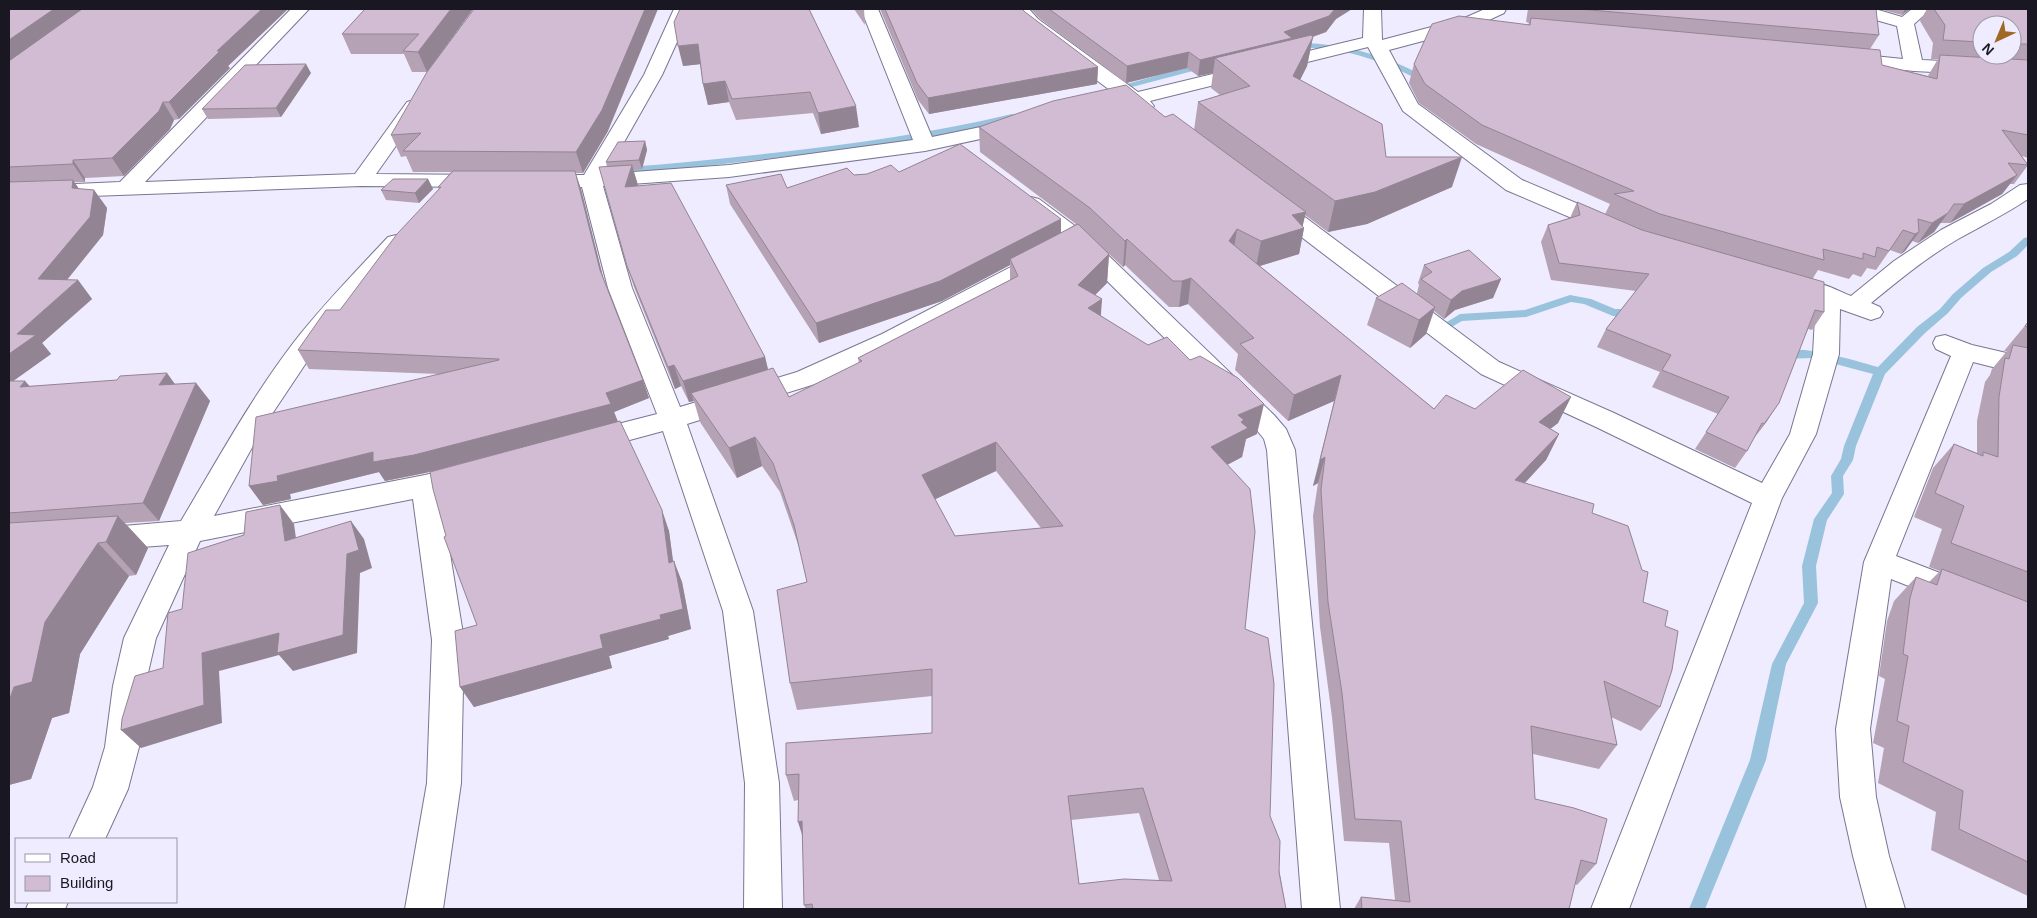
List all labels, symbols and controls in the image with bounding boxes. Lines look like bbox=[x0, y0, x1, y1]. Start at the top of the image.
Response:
north arrow bbox=[1972, 15, 2022, 65]
text: N bbox=[1979, 40, 1997, 59]
legend bbox=[15, 838, 178, 903]
text: Road bbox=[60, 849, 96, 866]
text: Building bbox=[60, 874, 113, 891]

